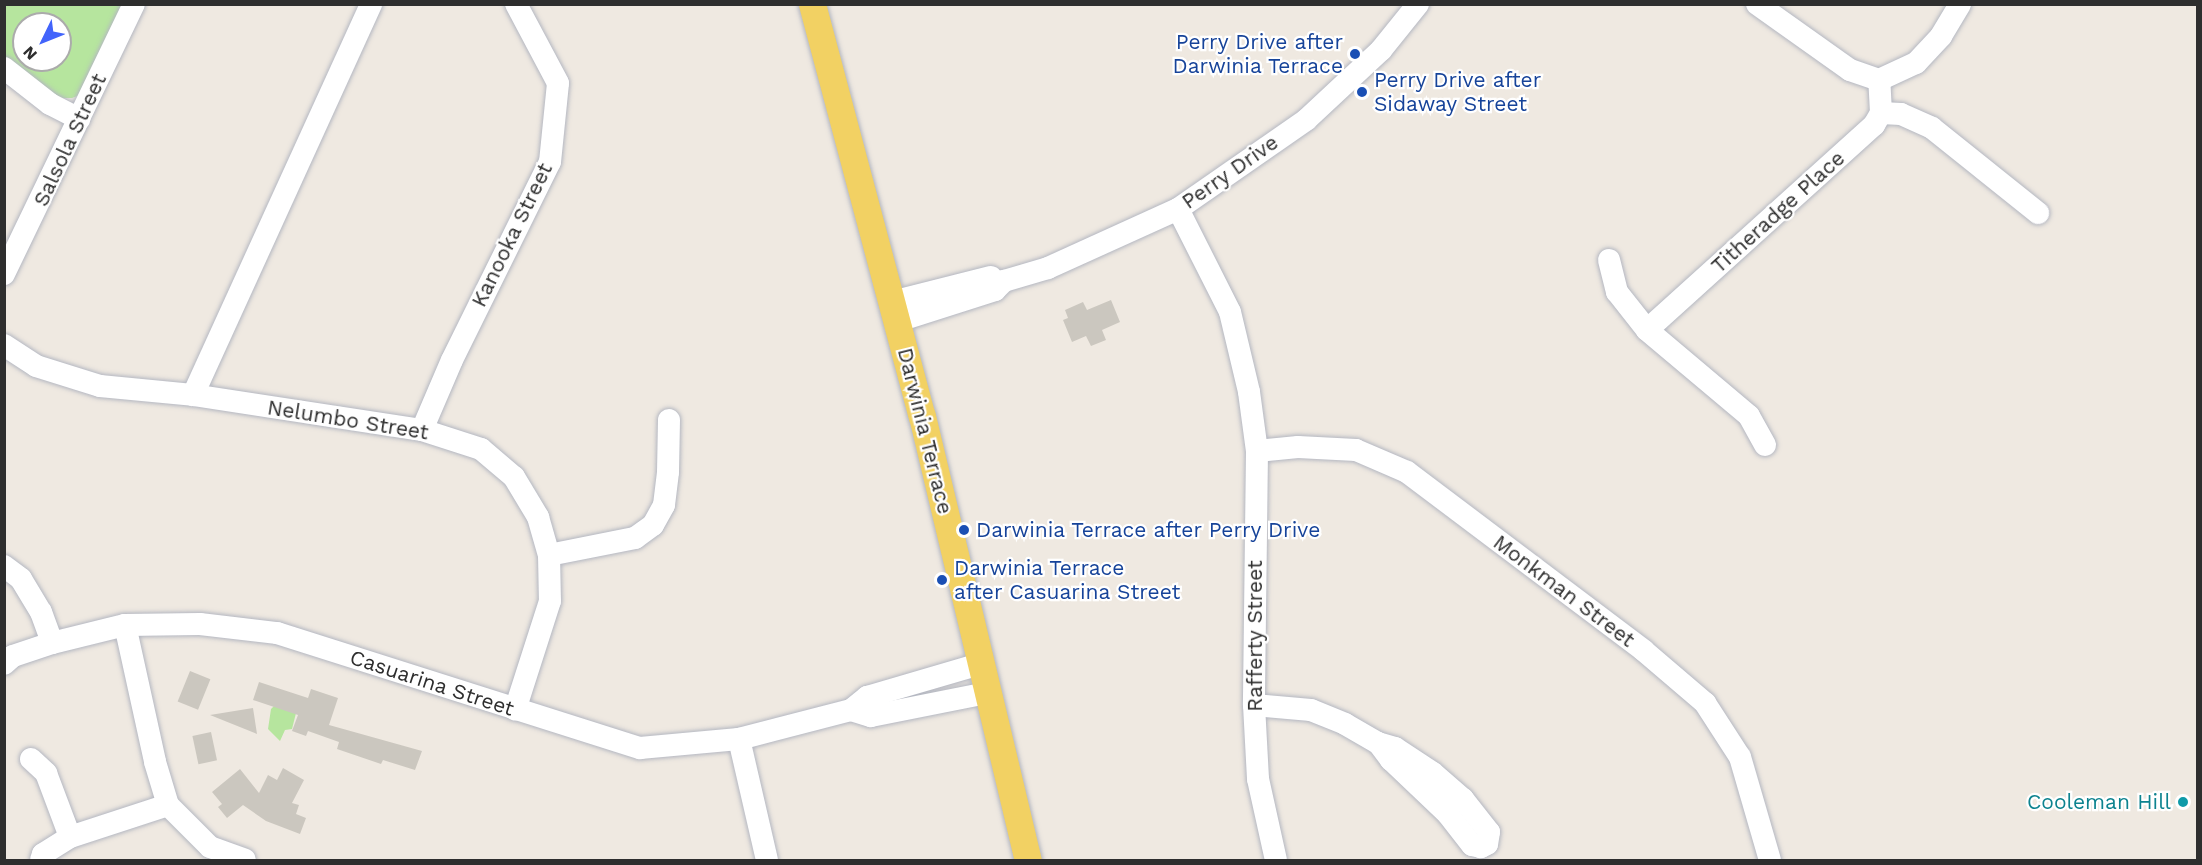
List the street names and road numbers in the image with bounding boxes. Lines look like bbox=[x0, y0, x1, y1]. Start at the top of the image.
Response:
street label: Salsola Street bbox=[28, 69, 112, 211]
street label: Perry Drive bbox=[1177, 130, 1283, 214]
street label: Titheradge Place bbox=[1706, 146, 1850, 278]
street label: Kanooka Street bbox=[466, 159, 558, 311]
street label: Darwinia Terrace bbox=[892, 345, 958, 517]
street label: Nelumbo Street bbox=[266, 395, 430, 445]
street label: Monkman Street bbox=[1488, 530, 1640, 652]
street label: Rafferty Street bbox=[1242, 560, 1268, 712]
street label: Casuarina Street bbox=[347, 645, 517, 721]

